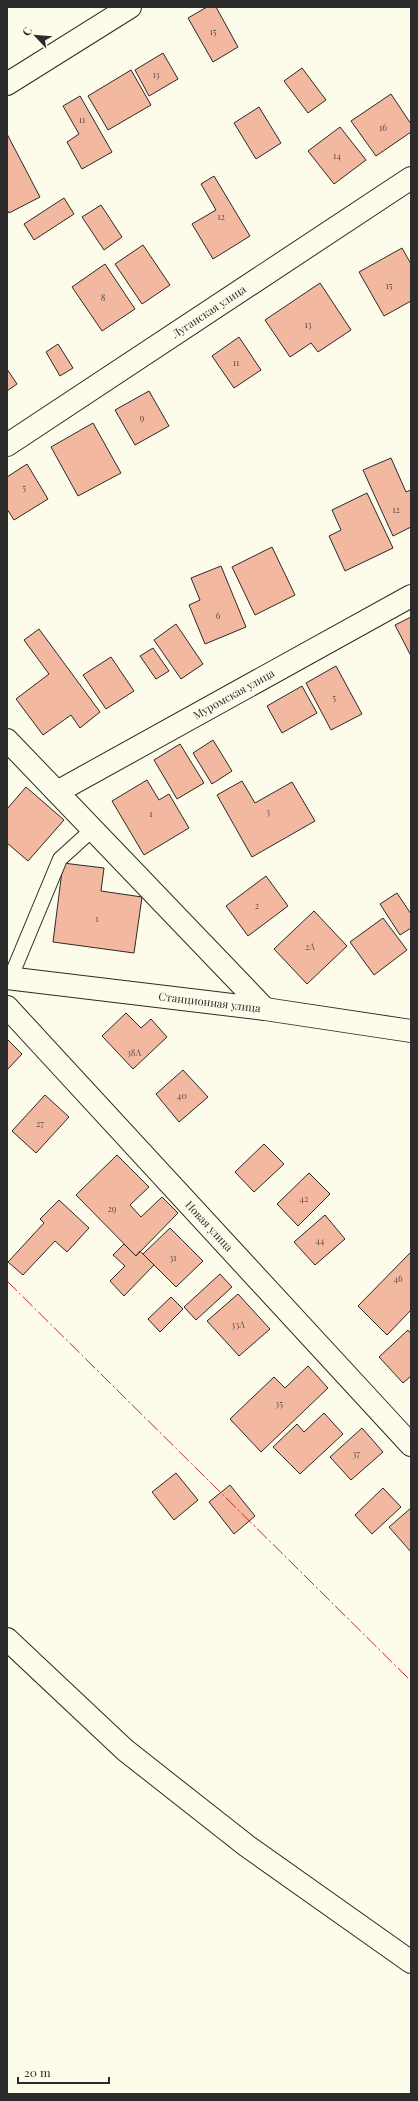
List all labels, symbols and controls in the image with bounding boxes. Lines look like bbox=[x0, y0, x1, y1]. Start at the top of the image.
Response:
north arrow bbox=[16, 16, 56, 56]
text: С bbox=[18, 24, 35, 38]
house number: 15 bbox=[210, 25, 217, 37]
house number: 13 bbox=[152, 68, 160, 80]
house number: 11 bbox=[79, 113, 86, 125]
house number: 16 bbox=[379, 121, 387, 133]
house number: 14 bbox=[333, 149, 341, 161]
house number: 12 bbox=[217, 210, 225, 222]
house number: 15 bbox=[386, 279, 393, 291]
street label: Луганская улица bbox=[168, 281, 249, 342]
house number: 8 bbox=[101, 291, 106, 303]
house number: 13 bbox=[304, 318, 312, 330]
house number: 11 bbox=[233, 356, 240, 368]
house number: 9 bbox=[140, 411, 145, 423]
house number: 5 bbox=[22, 481, 26, 493]
house number: 12 bbox=[392, 503, 400, 515]
house number: 6 bbox=[216, 609, 221, 621]
street label: Муромская улица bbox=[190, 665, 277, 722]
house number: 5 bbox=[332, 691, 336, 703]
house number: 3 bbox=[266, 805, 270, 817]
house number: 1 bbox=[149, 807, 153, 819]
house number: 2 bbox=[255, 899, 259, 911]
house number: 1 bbox=[95, 912, 99, 924]
house number: 2А bbox=[305, 940, 315, 952]
street label: Станционная улица bbox=[158, 988, 262, 1015]
house number: 38А bbox=[127, 1046, 142, 1058]
house number: 40 bbox=[177, 1089, 187, 1101]
house number: 27 bbox=[36, 1117, 44, 1129]
house number: 42 bbox=[300, 1192, 308, 1204]
street label: Новая улица bbox=[182, 1197, 237, 1255]
house number: 29 bbox=[108, 1202, 117, 1214]
house number: 44 bbox=[316, 1234, 325, 1246]
house number: 31 bbox=[169, 1251, 177, 1263]
house number: 46 bbox=[393, 1272, 403, 1284]
house number: 33А bbox=[231, 1318, 245, 1330]
house number: 35 bbox=[275, 1397, 283, 1409]
house number: 37 bbox=[352, 1447, 360, 1459]
scale bar bbox=[18, 2059, 109, 2085]
text: 20 m bbox=[24, 2064, 51, 2080]

